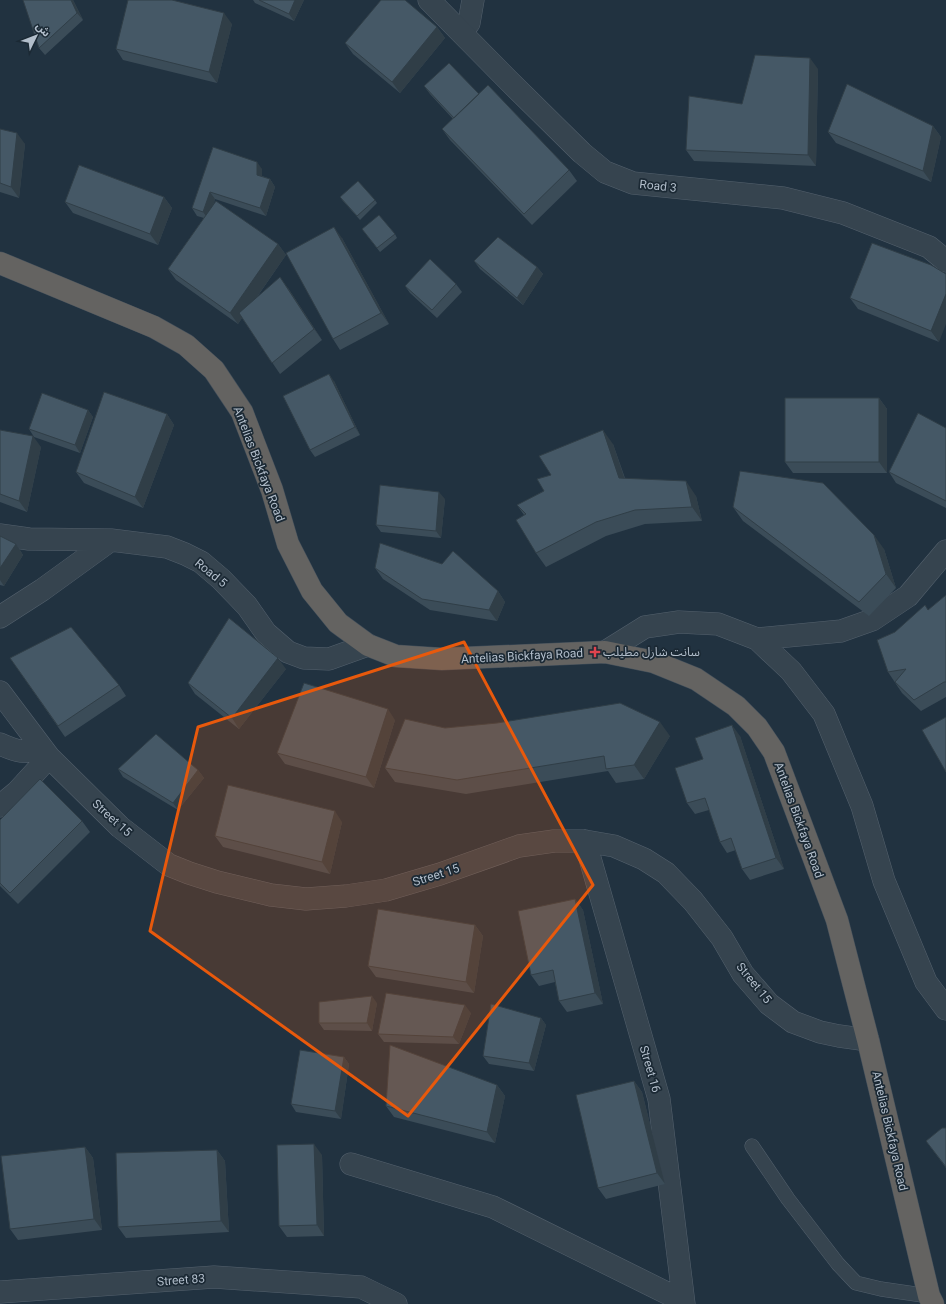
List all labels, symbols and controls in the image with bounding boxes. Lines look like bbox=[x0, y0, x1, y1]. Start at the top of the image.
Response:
north arrow bbox=[16, 16, 56, 56]
text: ش bbox=[33, 20, 53, 39]
street label: Road 3 bbox=[639, 177, 677, 195]
street label: Antelias Bickfaya Road bbox=[231, 404, 287, 524]
street label: Road 5 bbox=[192, 556, 230, 590]
place label: سانت شارل مطيلب bbox=[603, 645, 700, 659]
street label: Antelias Bickfaya Road bbox=[461, 646, 583, 666]
marker: سانت شارل مطيلب bbox=[590, 647, 600, 657]
street label: Antelias Bickfaya Road bbox=[772, 760, 826, 880]
street label: Street 15 bbox=[89, 797, 135, 839]
street label: Street 15 bbox=[411, 861, 461, 889]
street label: Street 15 bbox=[733, 960, 775, 1006]
street label: Street 16 bbox=[637, 1044, 663, 1094]
street label: Antelias Bickfaya Road bbox=[869, 1070, 911, 1192]
street label: Street 83 bbox=[157, 1271, 205, 1289]

